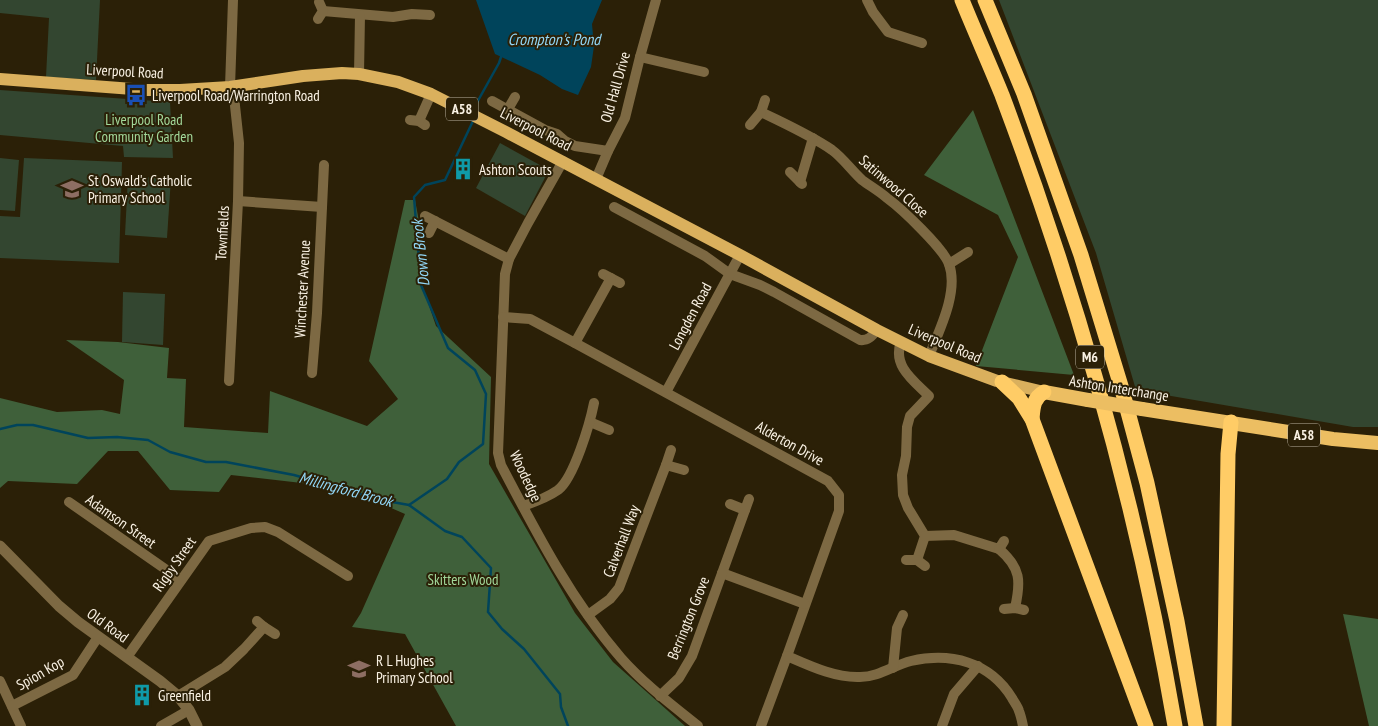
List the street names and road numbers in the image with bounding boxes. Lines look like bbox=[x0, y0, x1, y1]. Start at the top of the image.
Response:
street label: Old Hall Drive bbox=[596, 49, 634, 125]
street label: Liverpool Road bbox=[86, 59, 164, 83]
road number: A58 bbox=[446, 98, 478, 120]
street label: Liverpool Road bbox=[497, 103, 575, 155]
street label: Satinwood Close bbox=[855, 151, 933, 221]
street label: Townfields bbox=[211, 205, 233, 261]
street label: Winchester Avenue bbox=[290, 239, 314, 339]
street label: Longden Road bbox=[664, 279, 716, 353]
street label: Liverpool Road bbox=[906, 319, 984, 367]
road number: M6 bbox=[1076, 346, 1104, 368]
street label: Ashton Interchange bbox=[1068, 371, 1170, 405]
street label: Alderton Drive bbox=[752, 416, 828, 470]
road number: A58 bbox=[1288, 424, 1320, 446]
street label: Woodedge bbox=[506, 447, 546, 505]
street label: Adamson Street bbox=[82, 490, 160, 552]
street label: Calverhall Way bbox=[599, 502, 644, 580]
street label: Rigby Street bbox=[148, 533, 200, 595]
street label: Berrington Grove bbox=[663, 574, 713, 662]
street label: Old Road bbox=[83, 604, 133, 646]
street label: Spion Kop bbox=[13, 652, 67, 694]

